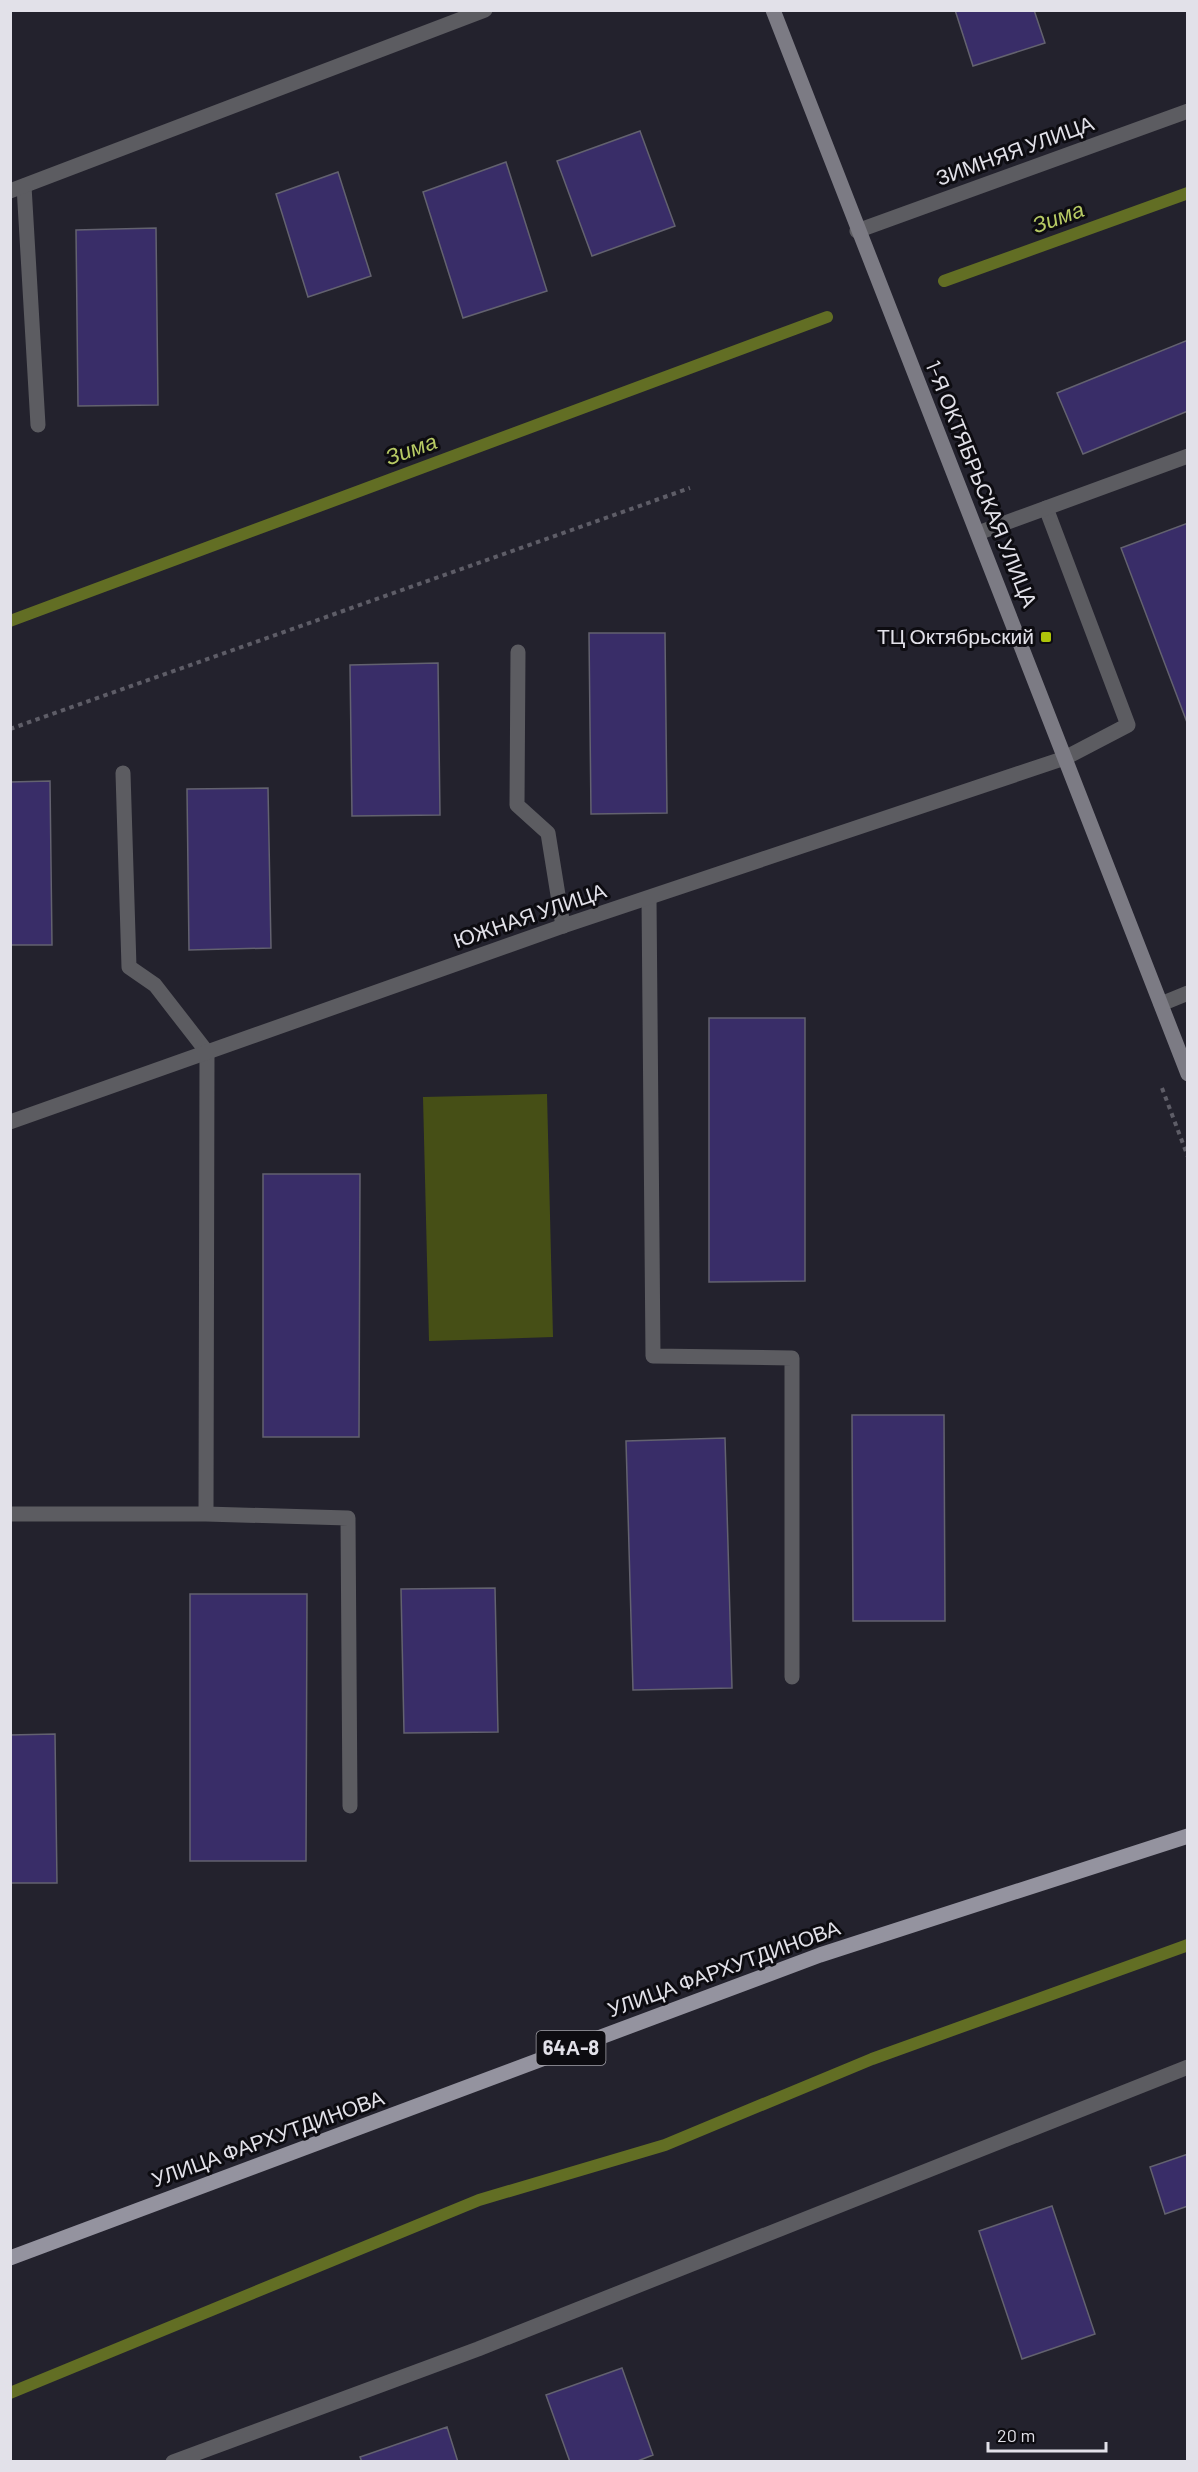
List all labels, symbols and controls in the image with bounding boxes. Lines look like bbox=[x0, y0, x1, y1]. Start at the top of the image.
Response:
street label: ЗИМНЯЯ УЛИЦА bbox=[932, 109, 1097, 190]
water label: Зима bbox=[1028, 195, 1087, 237]
street label: 1-Я ОКТЯБРЬСКАЯ УЛИЦА bbox=[921, 356, 1043, 611]
water label: Зима bbox=[381, 427, 440, 469]
place label: ТЦ Октябрьский bbox=[877, 623, 1034, 648]
marker: ТЦ Октябрьский bbox=[1039, 630, 1053, 644]
street label: ЮЖНАЯ УЛИЦА bbox=[450, 877, 609, 952]
street label: УЛИЦА ФАРХУТДИНОВА bbox=[604, 1914, 843, 2021]
road number: 64А-8 bbox=[536, 2031, 606, 2065]
street label: УЛИЦА ФАРХУТДИНОВА bbox=[148, 2084, 387, 2191]
scale bar bbox=[988, 2415, 1106, 2453]
text: 20 m bbox=[997, 2424, 1035, 2446]

